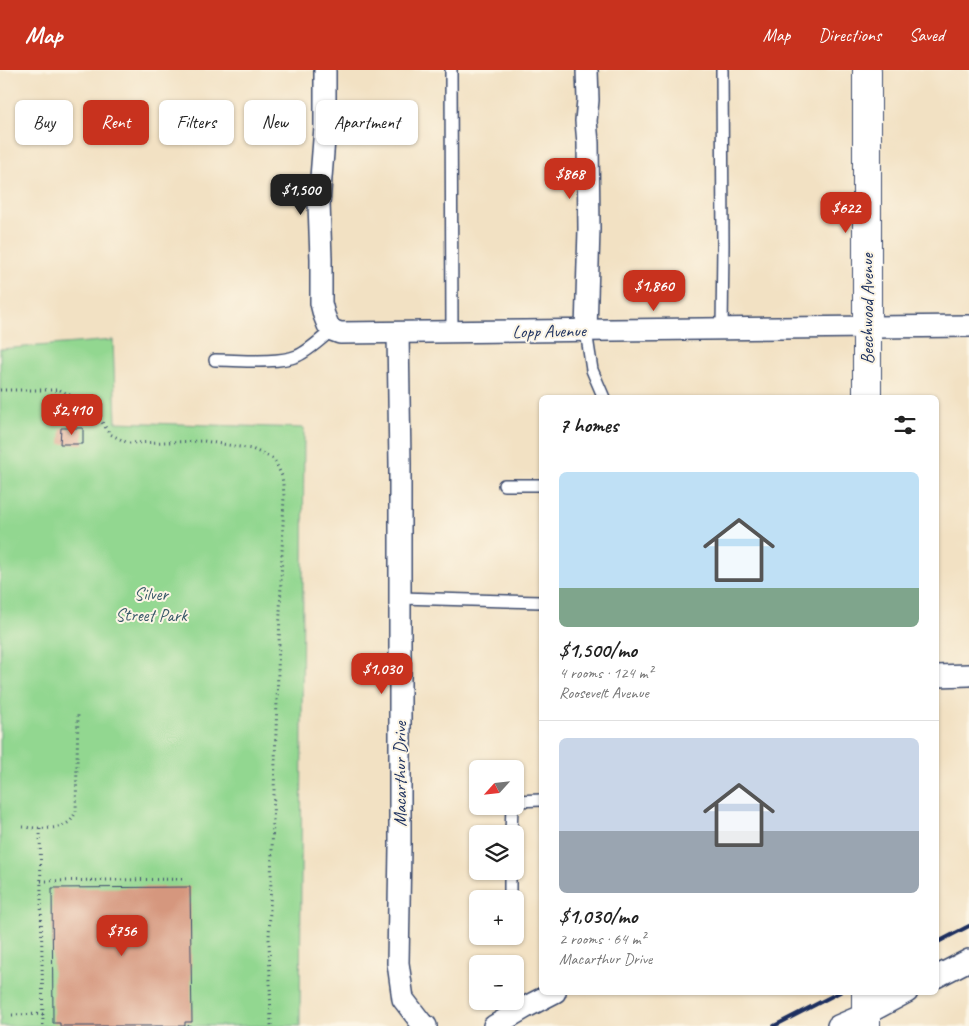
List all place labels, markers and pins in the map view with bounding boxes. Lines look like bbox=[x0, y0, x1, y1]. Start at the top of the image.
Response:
pin: $868 bbox=[540, 158, 600, 200]
pin: $1,500 bbox=[260, 174, 342, 216]
pin: $622 bbox=[816, 191, 876, 234]
pin: $1,860 bbox=[613, 270, 695, 312]
pin: $2,410 bbox=[31, 394, 113, 436]
pin: $1,030 bbox=[341, 652, 423, 695]
pin: $756 bbox=[92, 914, 152, 957]

